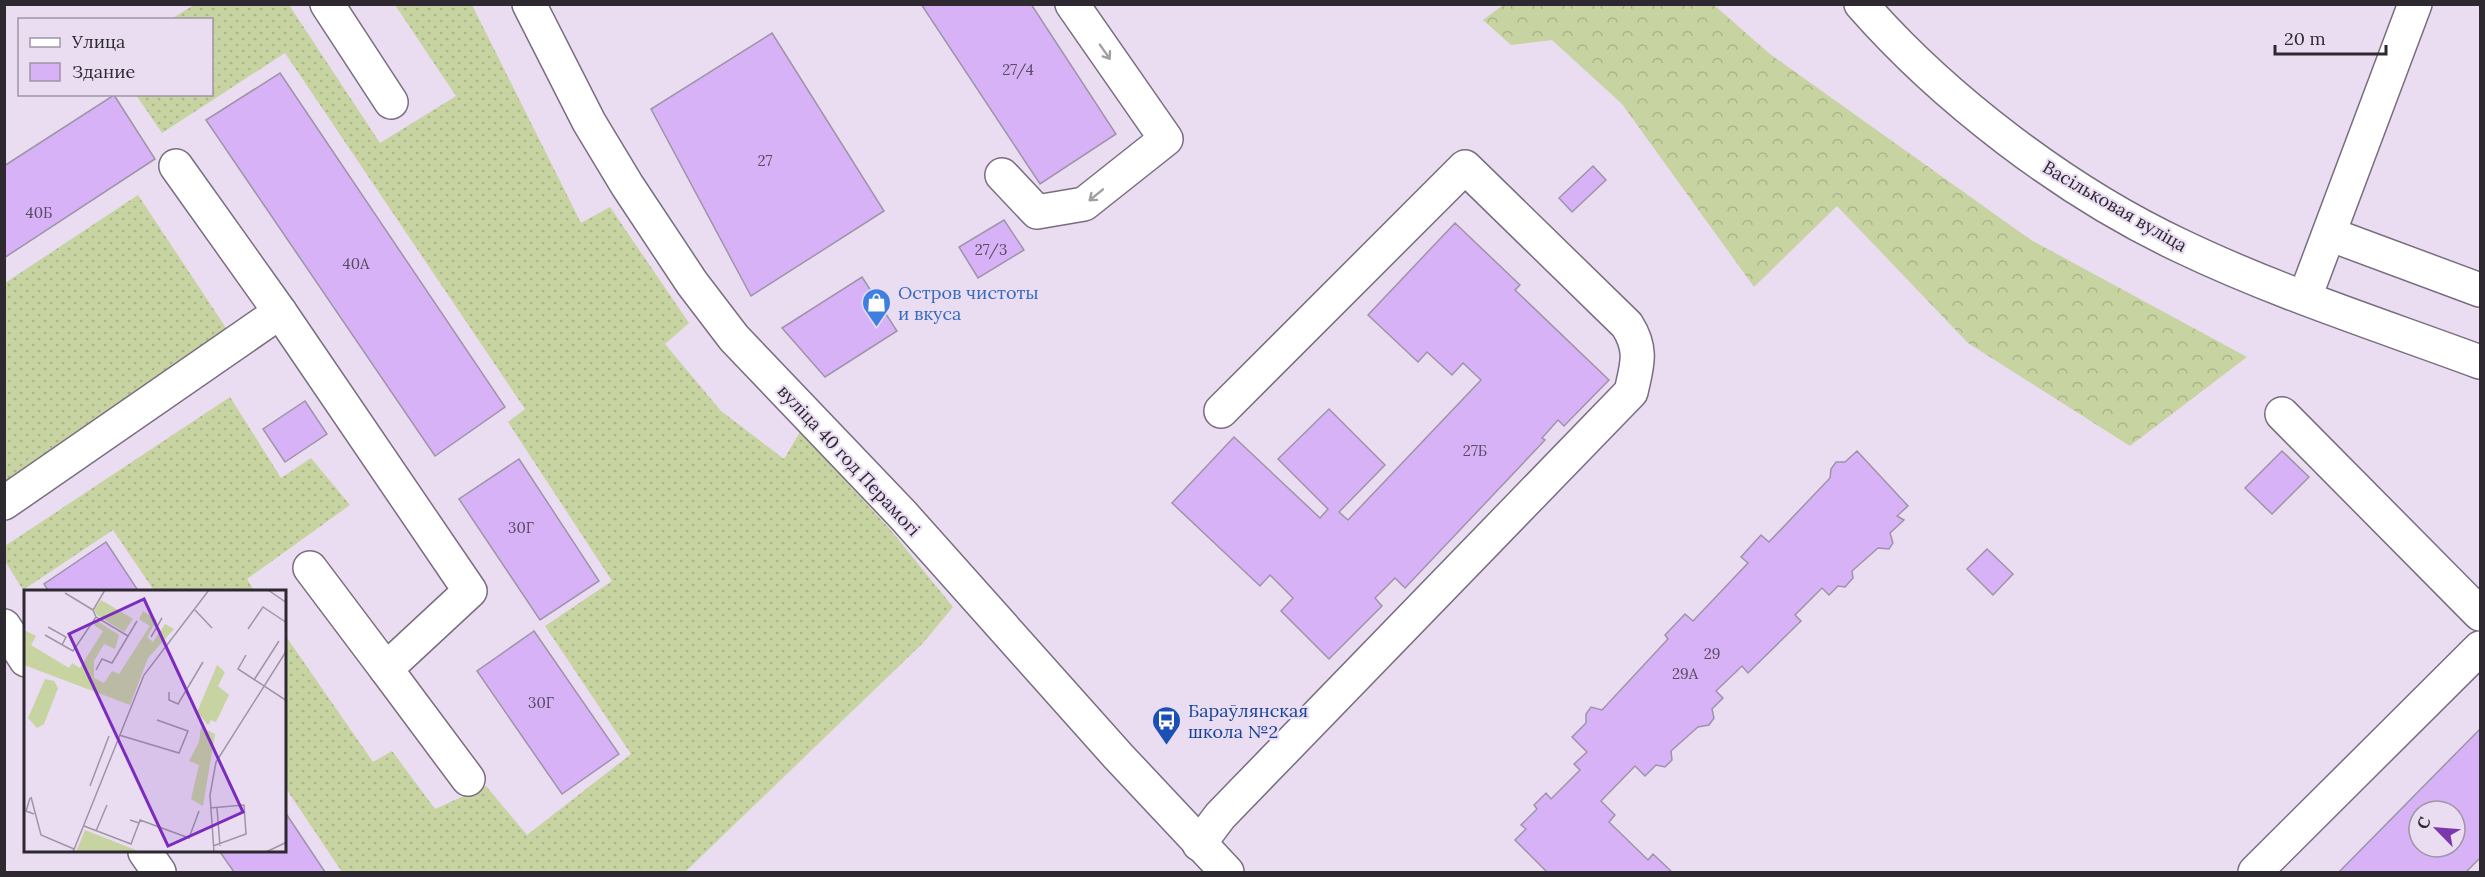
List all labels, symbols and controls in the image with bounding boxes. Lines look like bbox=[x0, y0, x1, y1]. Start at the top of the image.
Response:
legend bbox=[18, 18, 213, 96]
scale bar bbox=[2275, 18, 2386, 56]
text: 20 m bbox=[2284, 27, 2326, 50]
text: Улица bbox=[71, 30, 125, 53]
one-way arrow bbox=[1099, 44, 1111, 60]
text: Здание bbox=[72, 60, 135, 83]
house number: 27/4 bbox=[1002, 60, 1034, 80]
house number: 27 bbox=[758, 151, 773, 170]
street label: Васільковая вуліца bbox=[2039, 155, 2191, 257]
one-way arrow bbox=[1088, 188, 1104, 201]
house number: 40Б bbox=[26, 203, 52, 222]
house number: 27/3 bbox=[975, 240, 1007, 260]
house number: 40А bbox=[343, 254, 370, 273]
place label: Остров чистоты и вкуса bbox=[898, 281, 1039, 325]
shop icon: Остров чистоты и вкуса bbox=[861, 286, 893, 328]
street label: вуліца 40 год Перамогі bbox=[773, 379, 925, 541]
house number: 27Б bbox=[1463, 441, 1487, 460]
house number: 30Г bbox=[508, 518, 534, 537]
inset map bbox=[24, 590, 286, 853]
house number: 29 bbox=[1704, 644, 1720, 663]
house number: 29А bbox=[1672, 664, 1699, 683]
house number: 30Г bbox=[528, 693, 554, 712]
place label: Бараўлянская школа №2 bbox=[1188, 699, 1308, 743]
bus stop icon: Бараўлянская школа №2 bbox=[1151, 704, 1183, 746]
north arrow bbox=[2407, 799, 2467, 859]
text: С bbox=[2412, 813, 2435, 832]

